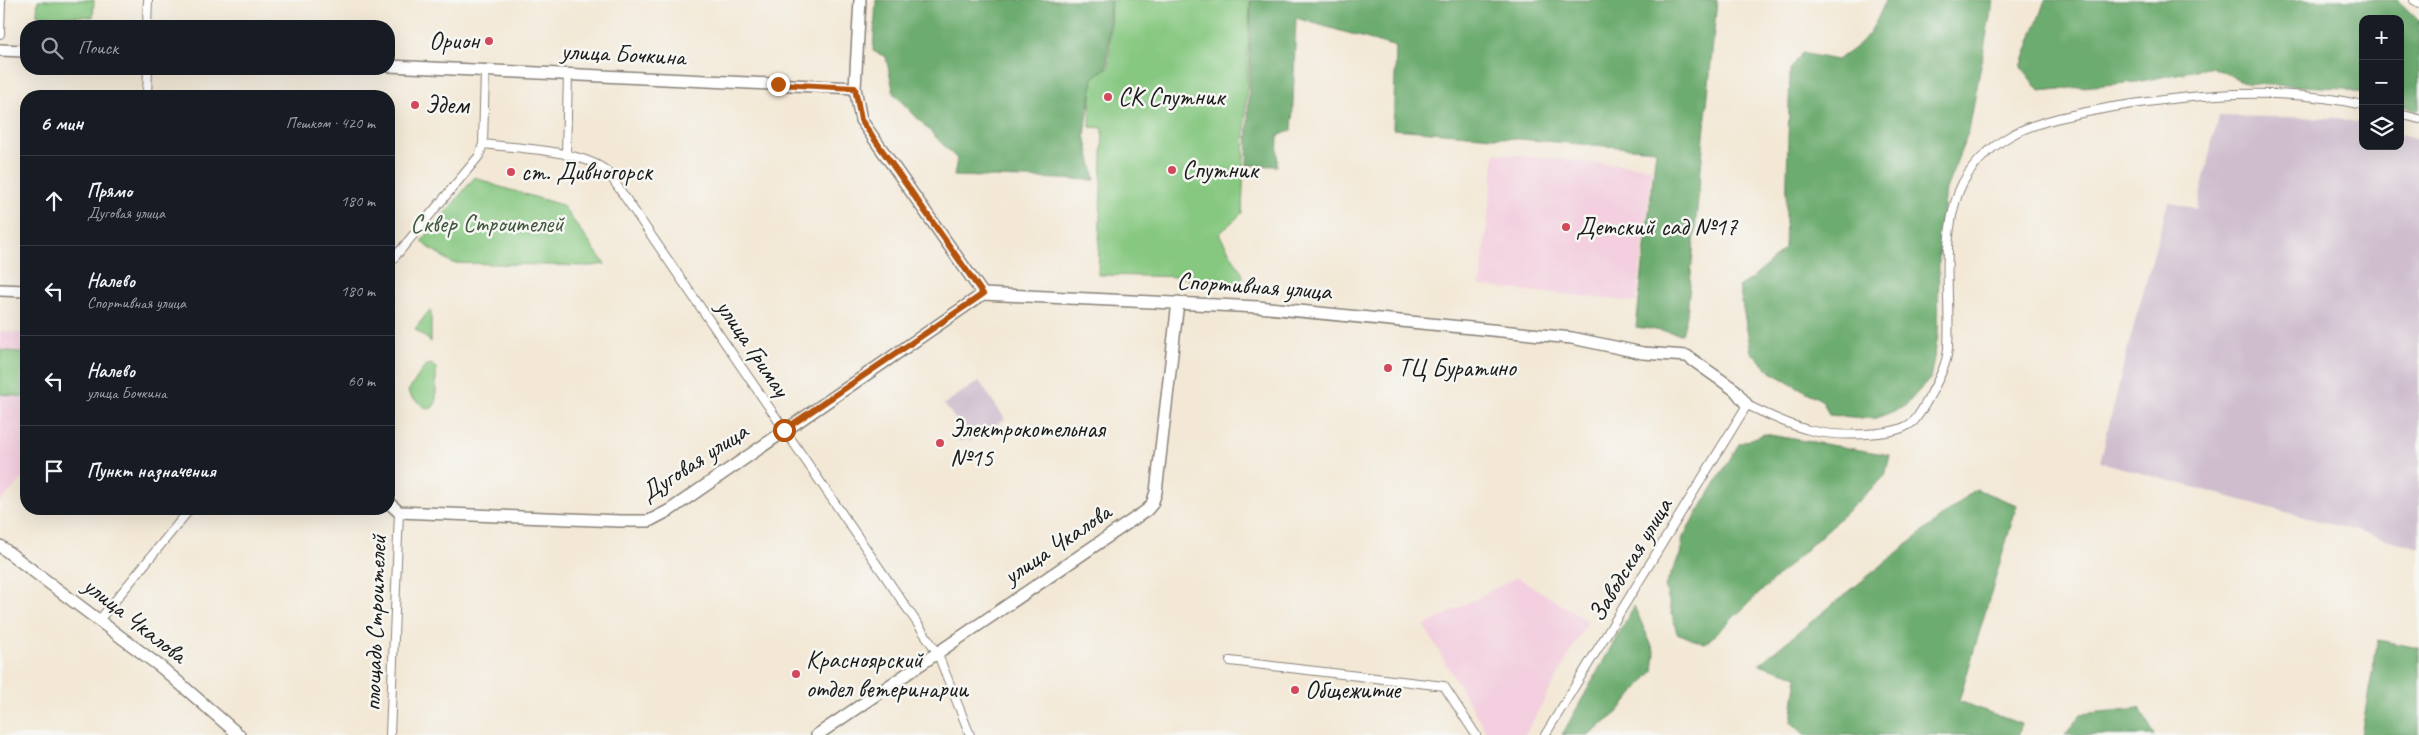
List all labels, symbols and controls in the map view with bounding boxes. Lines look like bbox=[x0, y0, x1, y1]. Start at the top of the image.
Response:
map controls bbox=[2359, 15, 2404, 150]
button: + bbox=[2359, 15, 2404, 60]
search box bbox=[20, 20, 395, 75]
place label: Орион bbox=[429, 25, 481, 57]
icon: search bbox=[38, 34, 66, 62]
marker: Орион bbox=[483, 35, 495, 47]
street label: улица Бочкина bbox=[558, 35, 689, 73]
text: Поиск bbox=[78, 36, 118, 60]
button: − bbox=[2359, 60, 2404, 105]
route end bbox=[767, 73, 790, 96]
place label: СК Спутник bbox=[1118, 81, 1227, 113]
place label: Эдем bbox=[425, 89, 471, 121]
marker: СК Спутник bbox=[1102, 91, 1114, 103]
marker: Эдем bbox=[409, 99, 421, 111]
button: layers bbox=[2359, 105, 2404, 150]
text: 6 мин bbox=[40, 110, 83, 136]
text: Пешком · 420 m bbox=[286, 113, 375, 133]
place label: Спутник bbox=[1182, 154, 1260, 186]
place label: ст. Дивногорск bbox=[521, 156, 654, 188]
marker: Спутник bbox=[1166, 164, 1178, 176]
marker: ст. Дивногорск bbox=[505, 166, 517, 178]
text: Прямо bbox=[87, 179, 132, 203]
icon: ahead bbox=[40, 187, 68, 215]
text: 180 m bbox=[341, 191, 375, 211]
text: Дуговая улица bbox=[87, 203, 165, 223]
park label: Сквер Строителей bbox=[410, 208, 565, 240]
place label: Детский сад №17 bbox=[1576, 211, 1739, 243]
marker: Детский сад №17 bbox=[1560, 221, 1572, 233]
street label: Спортивная улица bbox=[1176, 265, 1334, 308]
text: Налево bbox=[87, 269, 135, 293]
icon: left bbox=[40, 277, 68, 305]
text: 180 m bbox=[341, 281, 375, 301]
street label: улица Гримау bbox=[708, 291, 799, 405]
text: Спортивная улица bbox=[87, 293, 186, 313]
place label: ТЦ Буратино bbox=[1398, 352, 1517, 384]
text: Налево bbox=[87, 359, 135, 383]
marker: ТЦ Буратино bbox=[1382, 362, 1394, 374]
icon: left bbox=[40, 367, 68, 395]
text: 60 m bbox=[348, 371, 375, 391]
text: улица Бочкина bbox=[87, 383, 167, 403]
place label: Электрокотельная №15 bbox=[950, 413, 1107, 474]
street label: Дуговая улица bbox=[634, 414, 756, 509]
route start bbox=[773, 419, 796, 442]
marker: Электрокотельная №15 bbox=[934, 437, 946, 449]
icon: arrive bbox=[40, 457, 68, 485]
text: Пункт назначения bbox=[87, 459, 216, 483]
street label: Заводская улица bbox=[1581, 491, 1680, 628]
street label: улица Чкалова bbox=[995, 495, 1119, 593]
street label: площадь Строителей bbox=[356, 533, 394, 712]
street label: улица Чкалова bbox=[75, 568, 195, 672]
place label: Красноярский отдел ветеринарии bbox=[806, 644, 970, 705]
marker: Красноярский отдел ветеринарии bbox=[790, 668, 802, 680]
place label: Общежитие bbox=[1305, 674, 1402, 706]
marker: Общежитие bbox=[1289, 684, 1301, 696]

